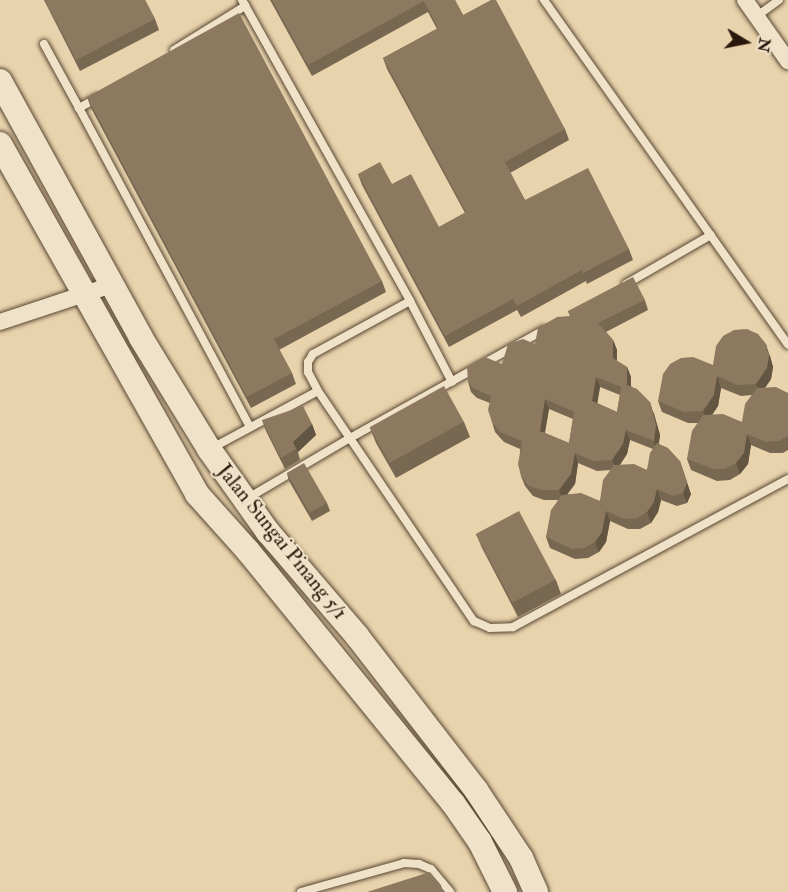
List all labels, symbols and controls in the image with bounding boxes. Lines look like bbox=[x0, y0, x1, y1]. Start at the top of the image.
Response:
north arrow bbox=[716, 12, 776, 72]
text: N bbox=[753, 36, 775, 54]
street label: Jalan Sungai Pinang 5/1 bbox=[211, 459, 353, 625]

